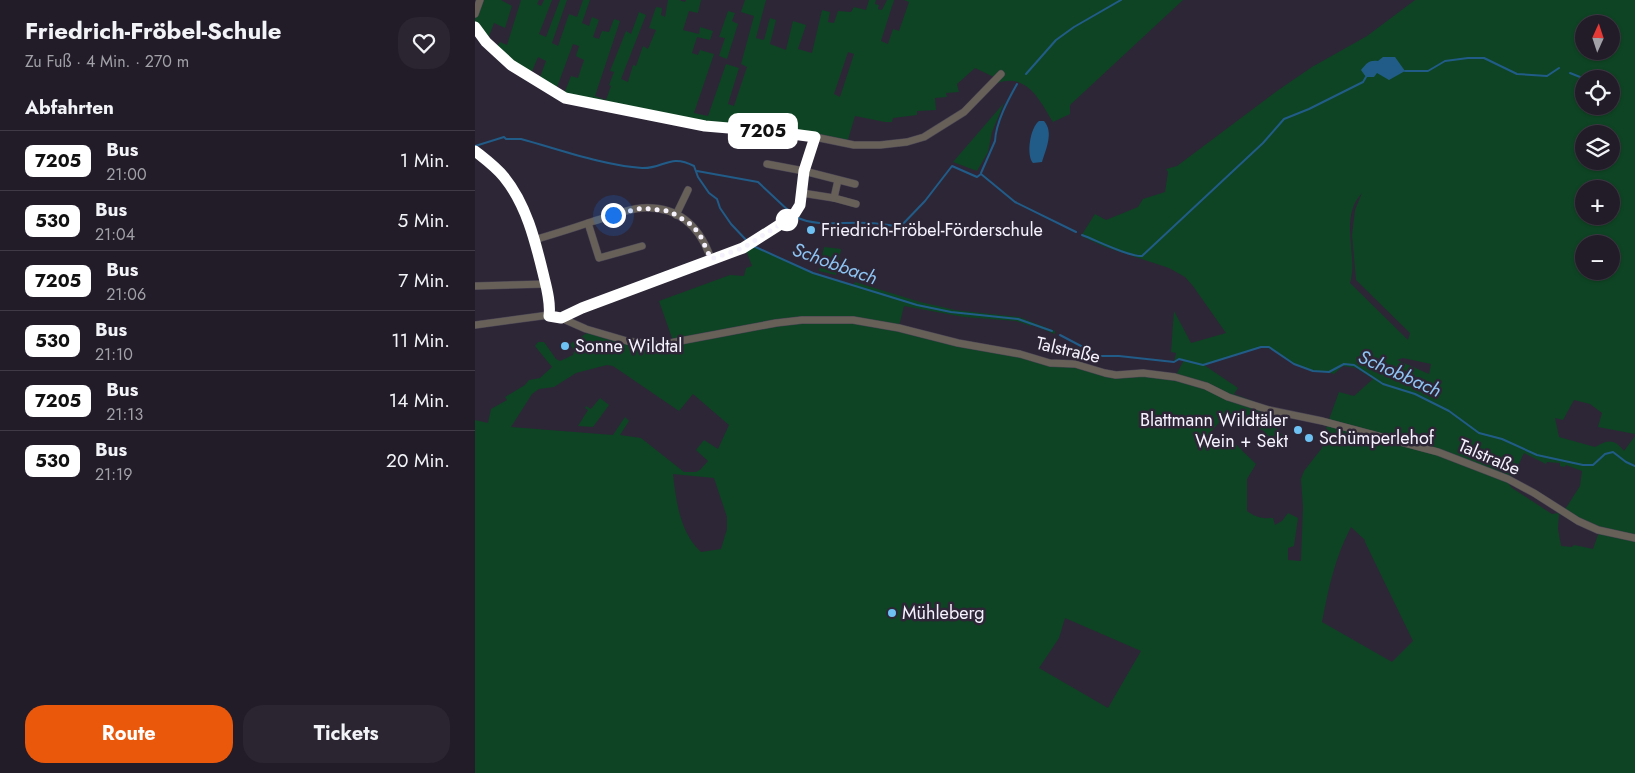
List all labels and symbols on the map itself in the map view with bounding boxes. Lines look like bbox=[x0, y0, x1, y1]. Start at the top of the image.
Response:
north arrow bbox=[1575, 15, 1620, 60]
line badge: 7205 bbox=[728, 115, 798, 147]
your location bbox=[601, 203, 626, 228]
unlabelled marker bbox=[776, 209, 798, 231]
place label: Friedrich-Fröbel-Förderschule bbox=[821, 217, 1043, 243]
marker: Friedrich-Fröbel-Förderschule bbox=[805, 224, 817, 236]
water label: Schobbach bbox=[789, 236, 881, 291]
street label: Talstraße bbox=[1033, 330, 1103, 370]
place label: Sonne Wildtal bbox=[575, 333, 682, 359]
marker: Sonne Wildtal bbox=[559, 340, 571, 352]
water label: Schobbach bbox=[1354, 343, 1446, 404]
place label: Blattmann Wildtäler Wein + Sekt bbox=[1140, 407, 1289, 454]
marker: Blattmann Wildtäler Wein + Sekt bbox=[1292, 424, 1304, 436]
place label: Schümperlehof bbox=[1319, 425, 1435, 451]
marker: Schümperlehof bbox=[1303, 432, 1315, 444]
street label: Talstraße bbox=[1454, 432, 1524, 482]
place label: Mühleberg bbox=[902, 600, 985, 626]
marker: Mühleberg bbox=[886, 607, 898, 619]

